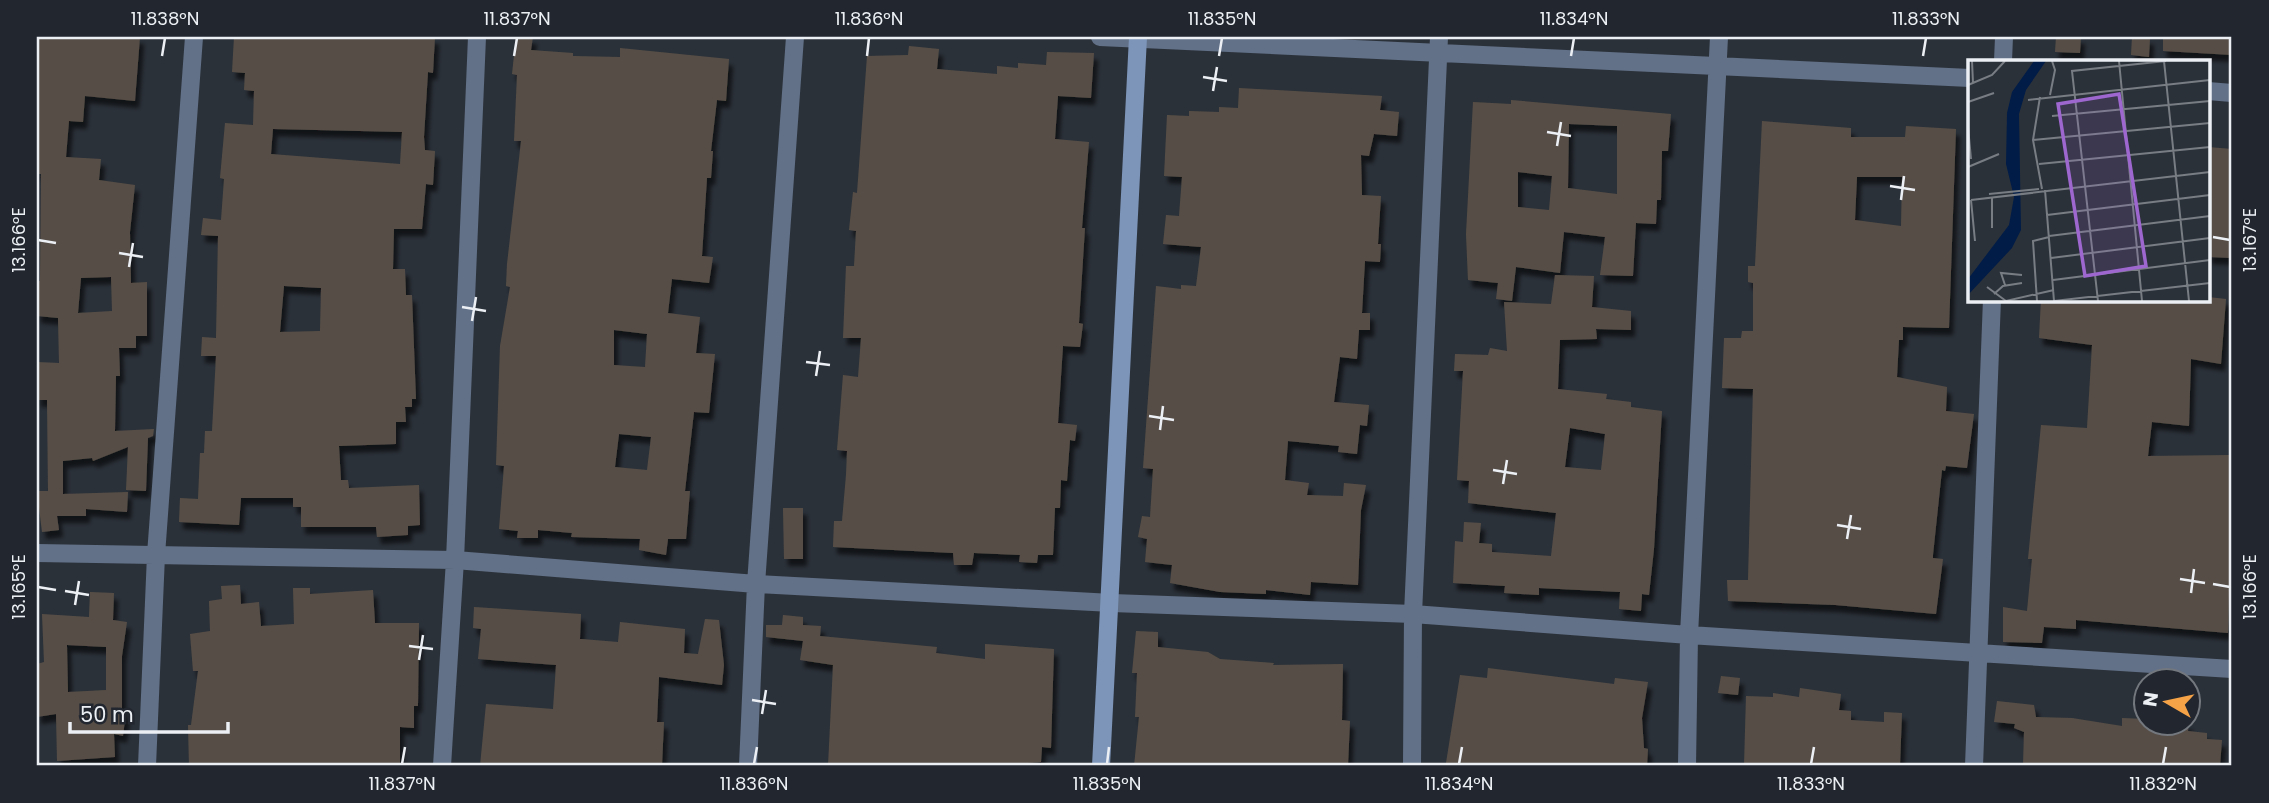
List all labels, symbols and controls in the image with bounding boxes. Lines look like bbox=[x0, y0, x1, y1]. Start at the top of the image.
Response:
text: 11.838°N bbox=[131, 6, 199, 31]
text: 11.837°N bbox=[483, 6, 551, 31]
text: 11.836°N bbox=[835, 6, 903, 31]
text: 11.835°N bbox=[1188, 6, 1256, 31]
text: 11.834°N bbox=[1540, 6, 1608, 31]
text: 11.833°N bbox=[1892, 6, 1960, 31]
inset map bbox=[1968, 60, 2210, 301]
text: 13.166°E bbox=[6, 207, 31, 273]
text: 13.167°E bbox=[2237, 208, 2262, 272]
text: 13.165°E bbox=[6, 554, 31, 620]
text: 13.166°E bbox=[2237, 554, 2262, 620]
north arrow bbox=[2132, 666, 2202, 736]
text: N bbox=[2136, 690, 2165, 709]
scale bar bbox=[70, 691, 228, 735]
text: 50 m bbox=[80, 700, 134, 729]
text: 11.837°N bbox=[368, 771, 436, 796]
text: 11.836°N bbox=[720, 771, 788, 796]
text: 11.835°N bbox=[1073, 771, 1141, 796]
text: 11.834°N bbox=[1425, 771, 1493, 796]
text: 11.833°N bbox=[1777, 771, 1845, 796]
text: 11.832°N bbox=[2129, 771, 2197, 796]

